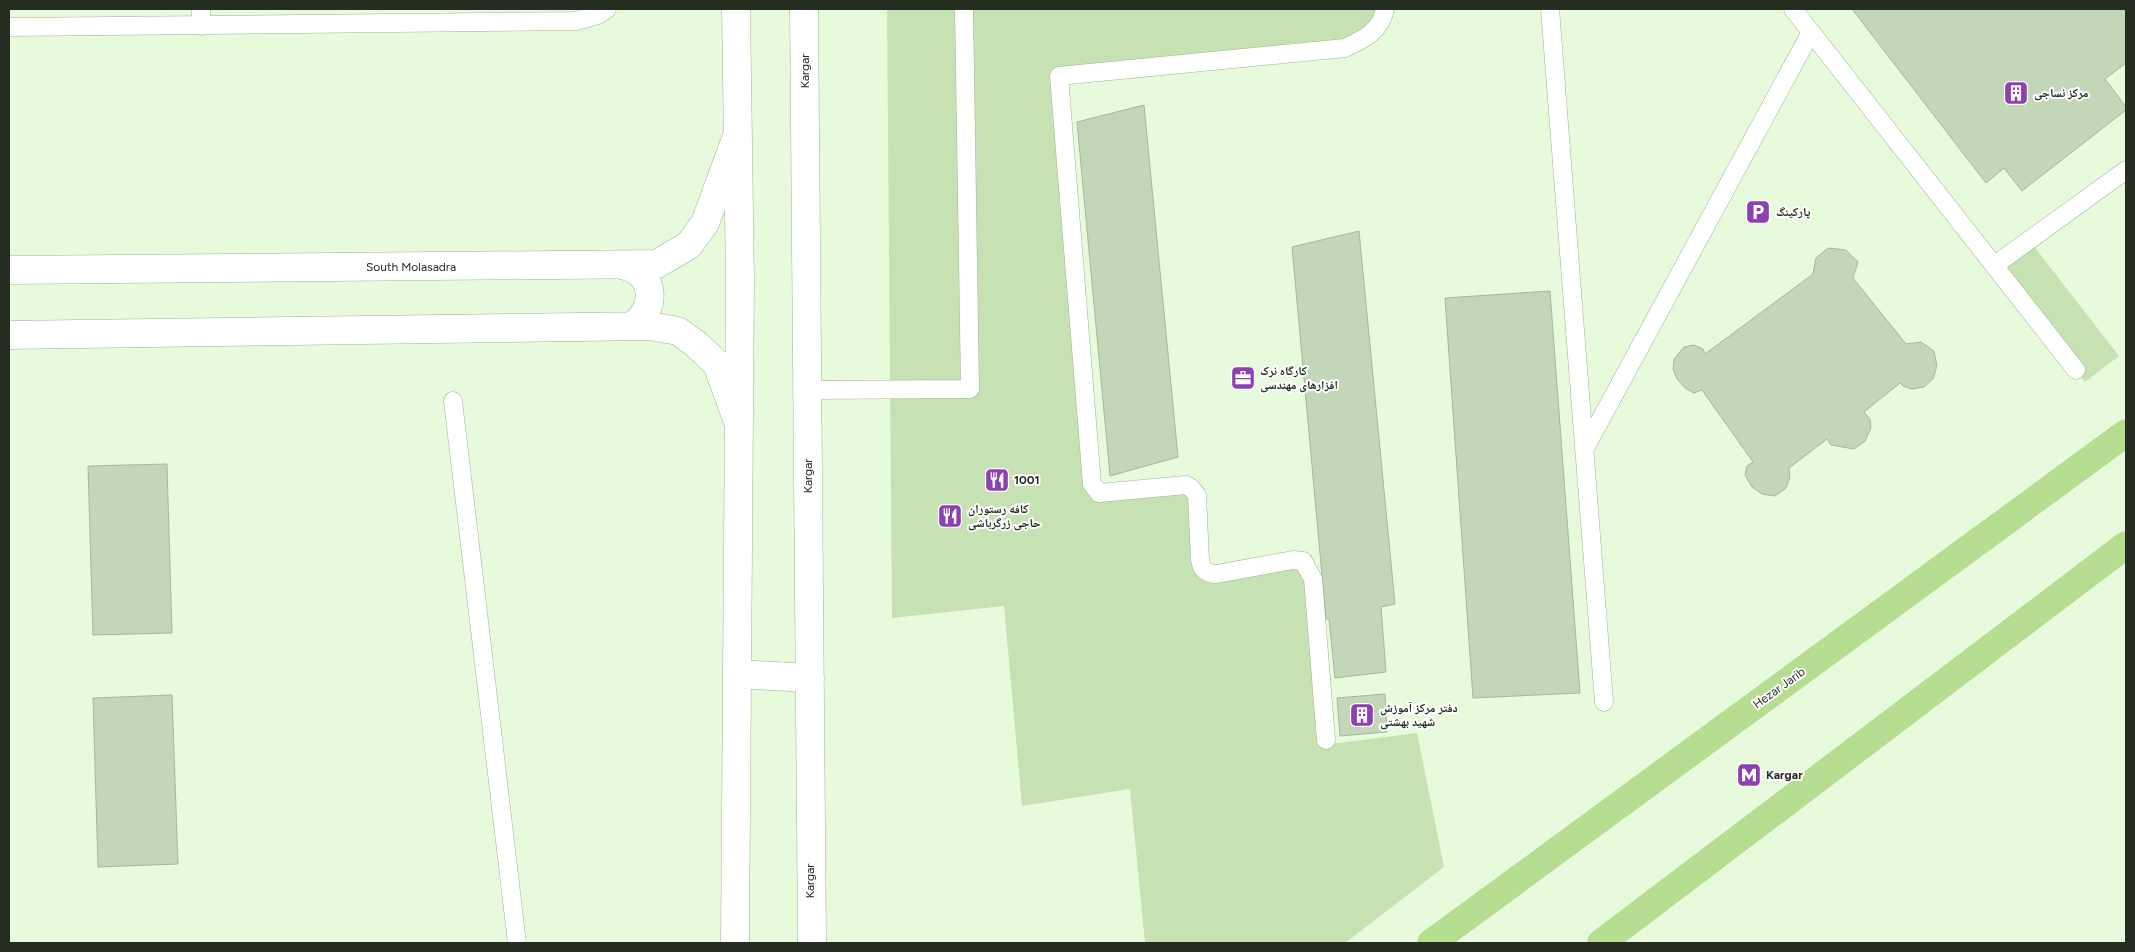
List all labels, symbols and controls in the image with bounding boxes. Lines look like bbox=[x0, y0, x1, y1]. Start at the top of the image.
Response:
street label: Kargar bbox=[798, 54, 812, 88]
building icon: مرکز نساجی bbox=[2003, 80, 2029, 106]
place label: مرکز نساجی bbox=[2034, 86, 2089, 101]
parking icon: پارکینگ bbox=[1745, 199, 1771, 225]
place label: پارکینگ bbox=[1776, 205, 1811, 219]
street label: South Molasadra bbox=[366, 260, 456, 274]
place label: کارگاه نرک افزارهای مهندسی bbox=[1260, 364, 1338, 393]
office icon: کارگاه نرک افزارهای مهندسی bbox=[1230, 365, 1256, 391]
street label: Kargar bbox=[801, 459, 815, 493]
restaurant icon: 1001 bbox=[984, 467, 1010, 493]
place label: 1001 bbox=[1014, 473, 1040, 487]
place label: کافه رستوران حاجی زرگرباشی bbox=[968, 502, 1041, 531]
restaurant icon: کافه رستوران حاجی زرگرباشی bbox=[937, 503, 963, 529]
street label: Hezar Jarib bbox=[1750, 664, 1808, 712]
place label: دفتر مرکز آموزش شهید بهشتی bbox=[1380, 701, 1458, 730]
building icon: دفتر مرکز آموزش شهید بهشتی bbox=[1349, 702, 1375, 728]
metro station icon: Kargar bbox=[1736, 762, 1762, 788]
place label: Kargar bbox=[1766, 768, 1803, 782]
street label: Kargar bbox=[803, 864, 817, 898]

